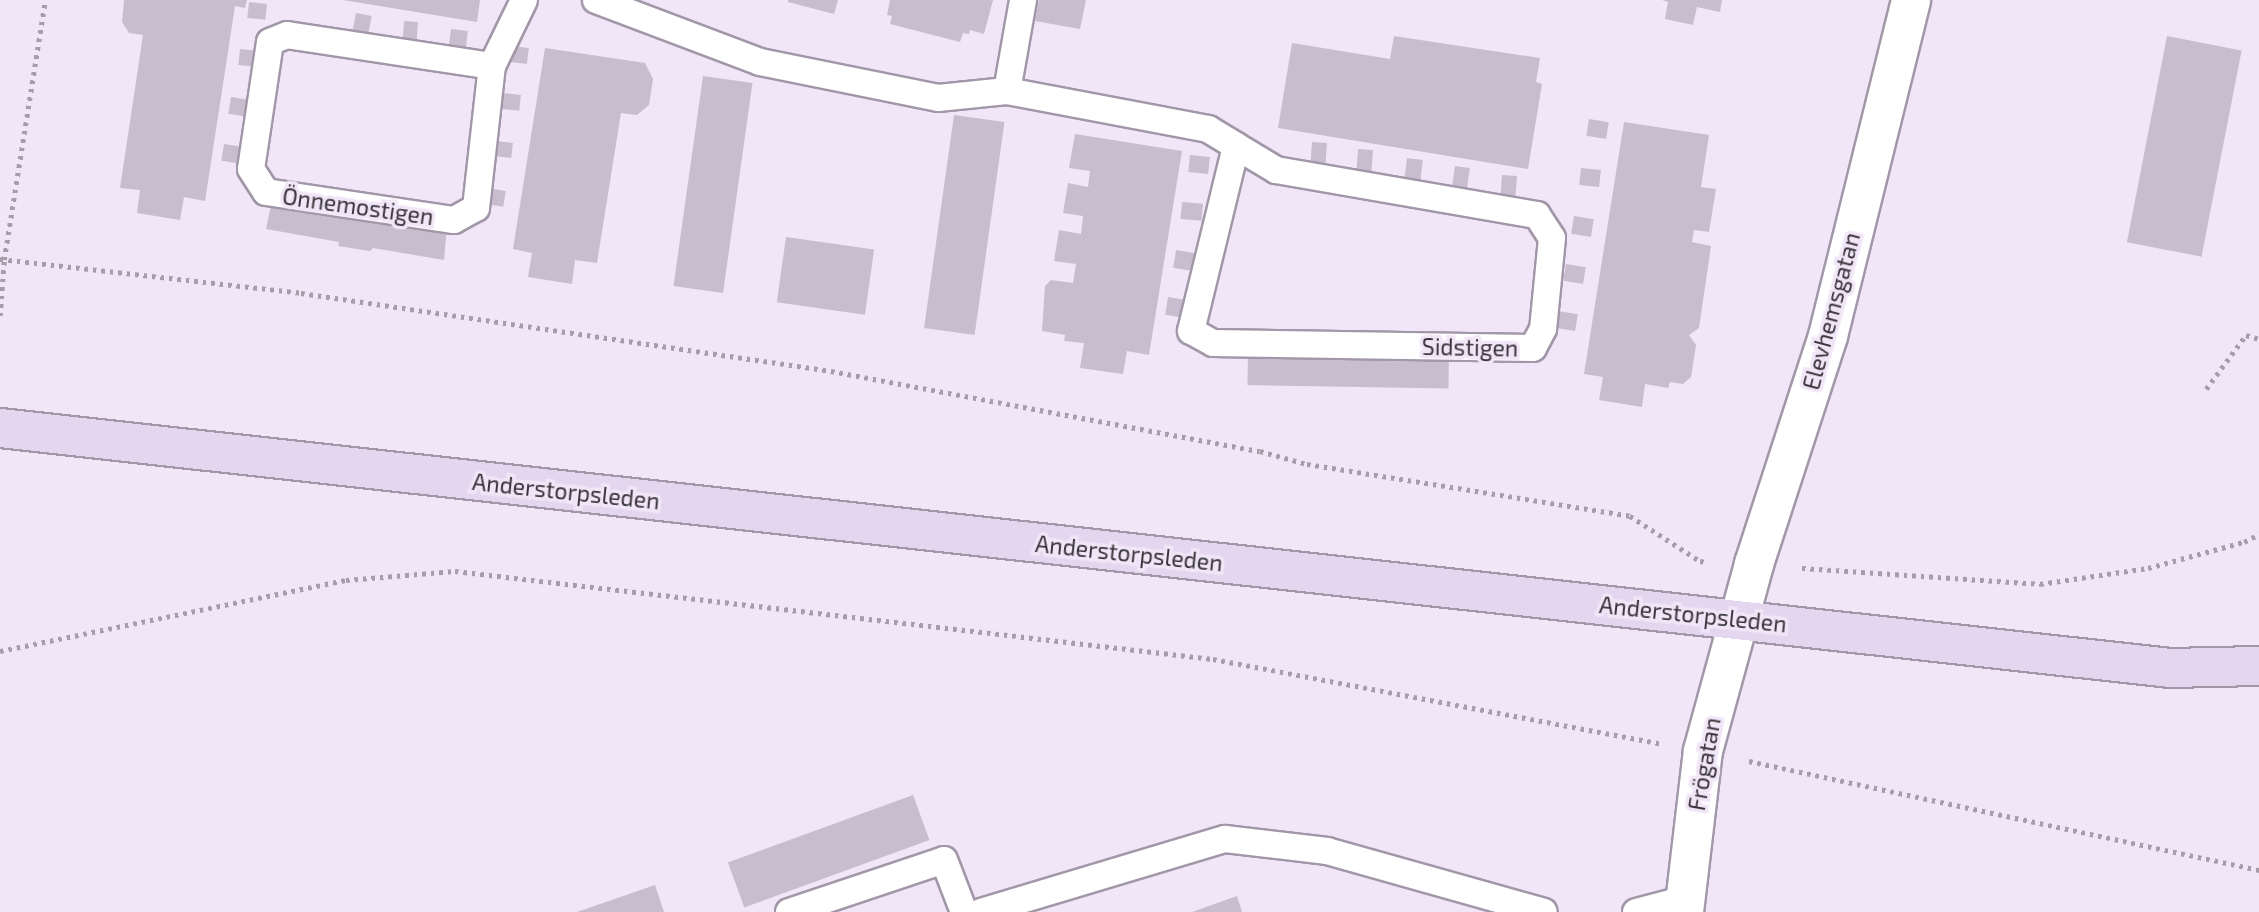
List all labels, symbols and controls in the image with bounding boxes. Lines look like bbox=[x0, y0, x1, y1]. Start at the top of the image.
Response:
street label: Önnemostigen bbox=[281, 182, 435, 230]
street label: Elevhemsgatan bbox=[1797, 229, 1865, 393]
street label: Sidstigen bbox=[1422, 332, 1518, 362]
street label: Anderstorpsleden bbox=[471, 467, 661, 515]
street label: Anderstorpsleden bbox=[1034, 529, 1224, 577]
street label: Anderstorpsleden bbox=[1598, 590, 1788, 638]
street label: Frögatan bbox=[1682, 715, 1726, 813]

